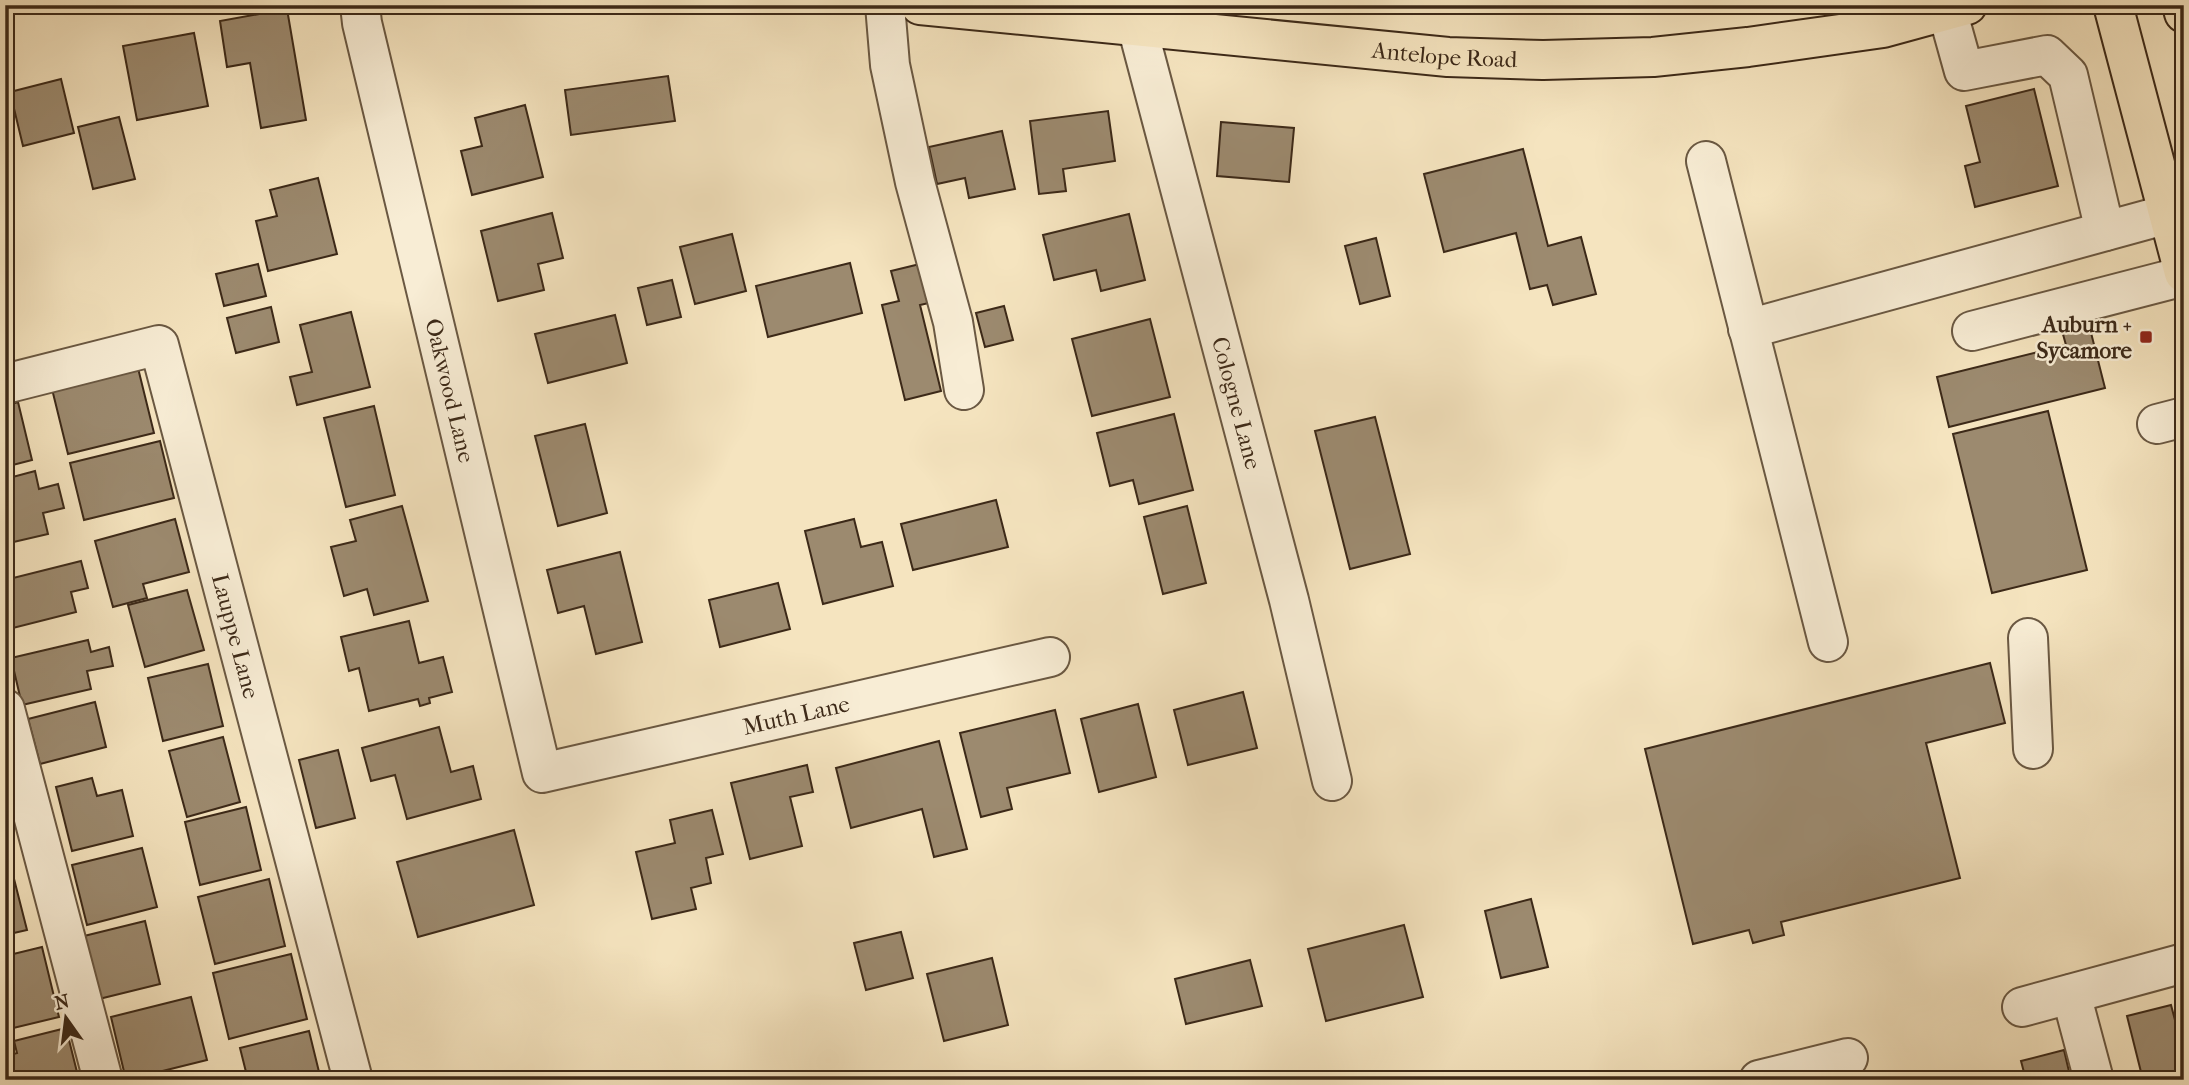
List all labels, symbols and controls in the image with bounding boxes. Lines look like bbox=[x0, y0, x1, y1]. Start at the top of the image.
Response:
street label: Antelope Road bbox=[1370, 36, 1518, 73]
place label: Auburn + Sycamore bbox=[2036, 311, 2133, 364]
street label: Oakwood Lane bbox=[420, 316, 481, 465]
marker: Auburn + Sycamore bbox=[2138, 329, 2154, 345]
street label: Cologne Lane bbox=[1206, 334, 1267, 472]
street label: Lauppe Lane bbox=[206, 571, 265, 702]
street label: Muth Lane bbox=[740, 690, 852, 740]
north arrow bbox=[32, 984, 102, 1054]
text: N bbox=[52, 990, 72, 1015]

